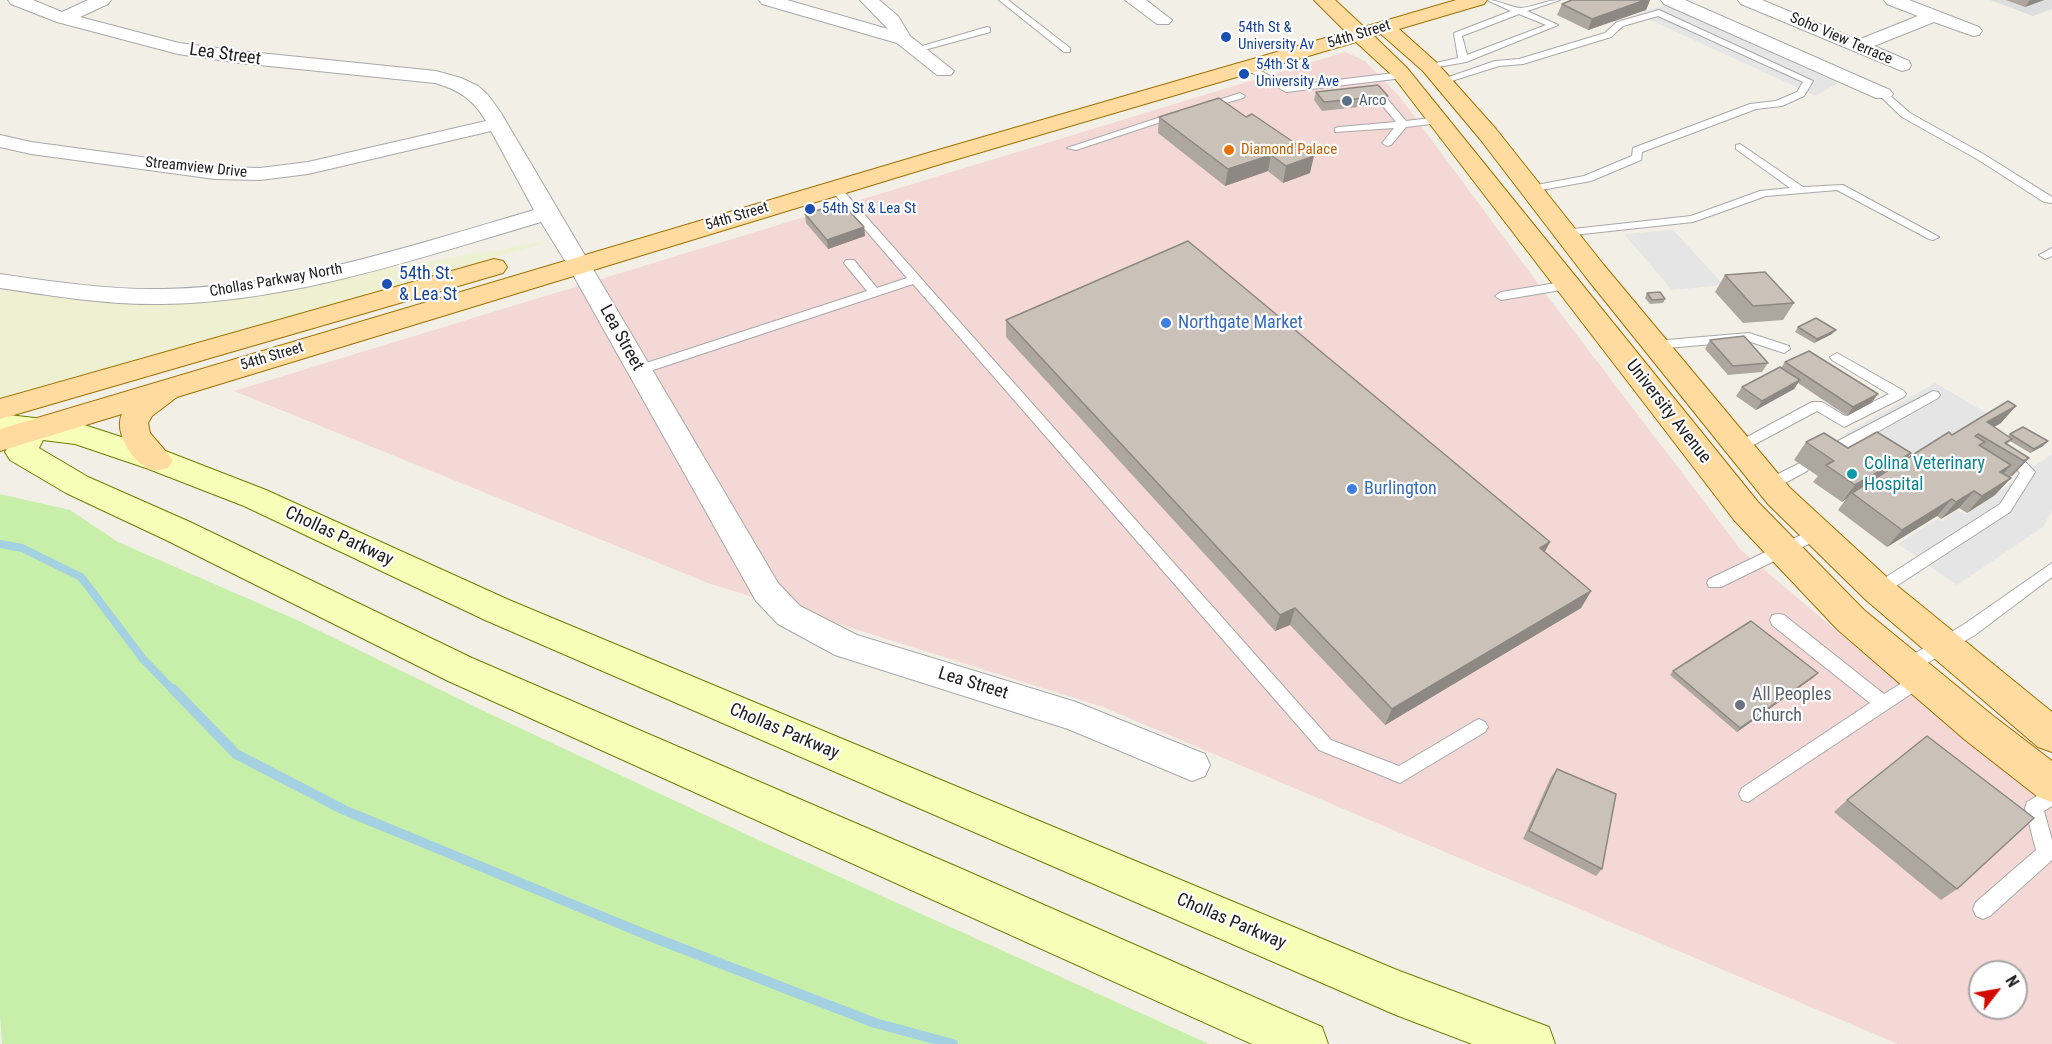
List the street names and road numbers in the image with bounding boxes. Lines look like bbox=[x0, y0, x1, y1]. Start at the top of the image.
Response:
street label: Soho View Terrace bbox=[1787, 9, 1895, 69]
street label: 54th Street bbox=[1325, 17, 1393, 53]
street label: Lea Street bbox=[188, 39, 262, 71]
street label: Streamview Drive bbox=[144, 154, 248, 182]
street label: 54th Street bbox=[703, 199, 771, 235]
street label: Chollas Parkway North bbox=[208, 260, 344, 302]
street label: Lea Street bbox=[594, 301, 648, 375]
street label: 54th Street bbox=[238, 339, 306, 375]
street label: University Avenue bbox=[1621, 356, 1715, 468]
street label: Chollas Parkway bbox=[281, 503, 397, 571]
street label: Lea Street bbox=[935, 663, 1011, 705]
street label: Chollas Parkway bbox=[726, 699, 842, 765]
street label: Chollas Parkway bbox=[1173, 889, 1289, 955]

